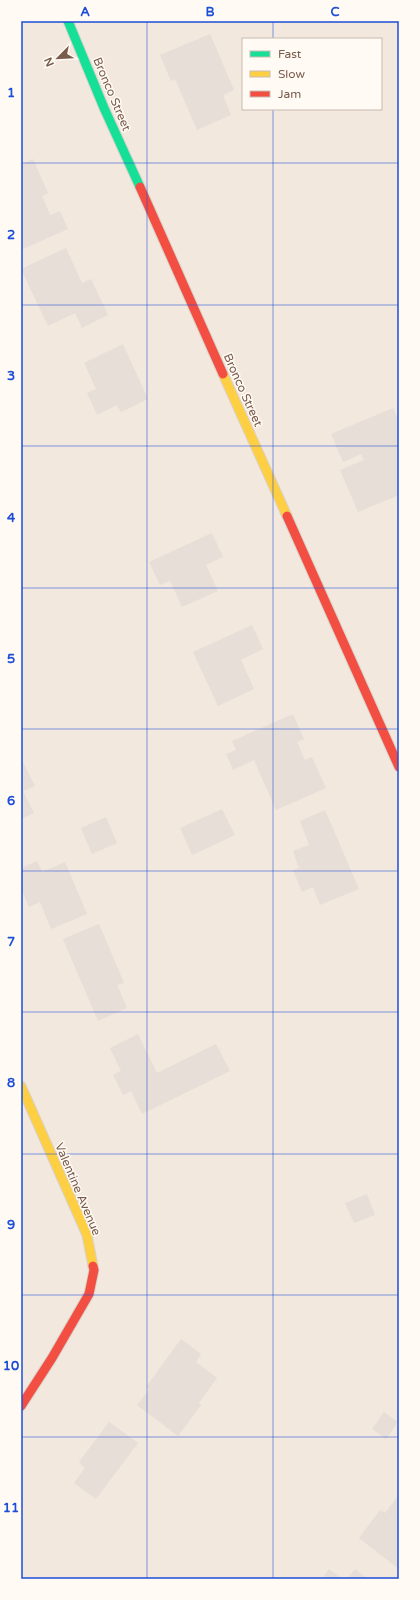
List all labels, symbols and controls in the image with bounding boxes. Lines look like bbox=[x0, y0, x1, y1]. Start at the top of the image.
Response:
text: A bbox=[80, 4, 90, 20]
text: B bbox=[205, 4, 215, 20]
text: C bbox=[330, 4, 340, 20]
north arrow bbox=[38, 38, 78, 78]
legend bbox=[242, 38, 382, 110]
text: Fast bbox=[278, 47, 302, 61]
text: N bbox=[42, 55, 57, 69]
street label: Bronco Street bbox=[90, 55, 134, 133]
text: Slow bbox=[278, 67, 305, 81]
text: 1 bbox=[7, 85, 15, 101]
text: Jam bbox=[278, 87, 301, 101]
text: 2 bbox=[7, 227, 15, 243]
street label: Bronco Street bbox=[221, 351, 265, 429]
text: 3 bbox=[7, 368, 15, 384]
text: 4 bbox=[7, 510, 16, 526]
text: 5 bbox=[7, 651, 15, 667]
text: 6 bbox=[7, 793, 15, 809]
text: 7 bbox=[7, 934, 15, 950]
text: 8 bbox=[7, 1075, 15, 1091]
street label: Valentine Avenue bbox=[52, 1141, 104, 1238]
text: 9 bbox=[7, 1217, 15, 1233]
text: 10 bbox=[3, 1358, 19, 1374]
text: 11 bbox=[3, 1500, 19, 1516]

